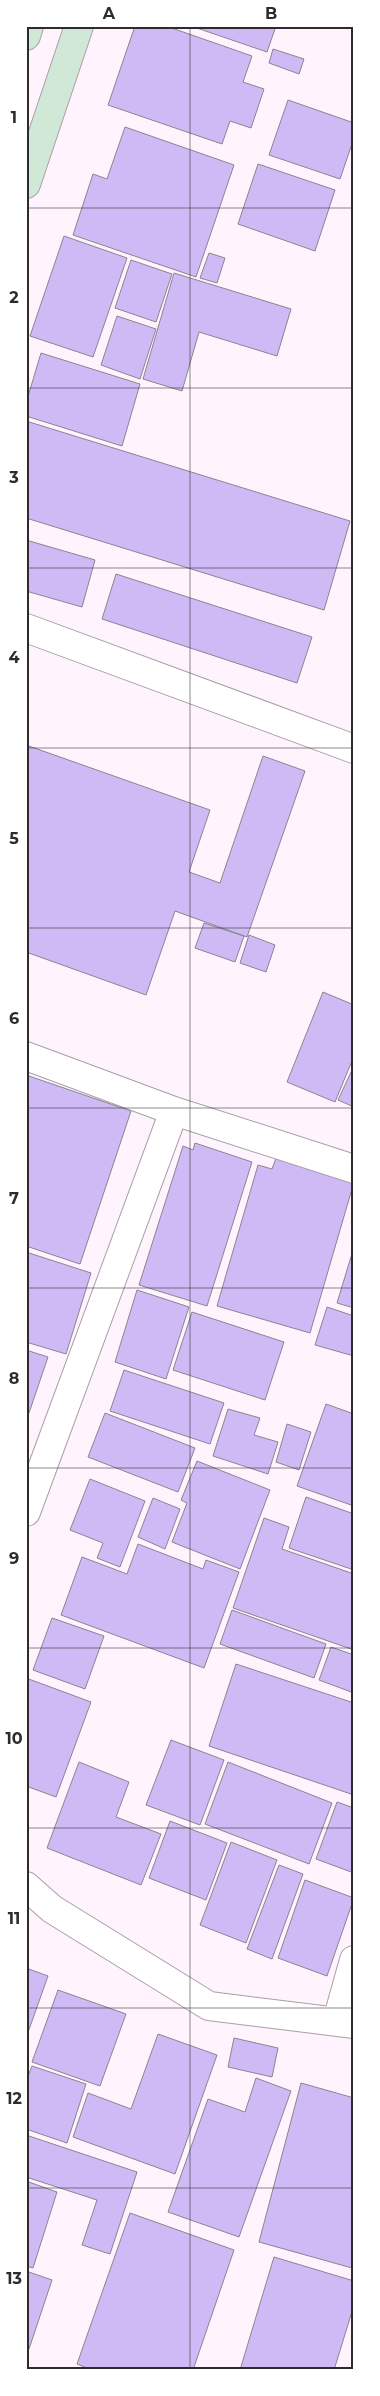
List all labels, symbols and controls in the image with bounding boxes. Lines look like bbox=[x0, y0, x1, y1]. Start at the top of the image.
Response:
text: A bbox=[102, 4, 116, 23]
text: B bbox=[265, 4, 277, 23]
text: 1 bbox=[11, 108, 17, 127]
text: 2 bbox=[9, 288, 19, 307]
text: 3 bbox=[8, 468, 19, 487]
text: 4 bbox=[8, 648, 20, 667]
text: 5 bbox=[9, 829, 19, 848]
text: 6 bbox=[9, 1009, 19, 1028]
text: 7 bbox=[9, 1189, 19, 1208]
text: 8 bbox=[9, 1369, 19, 1388]
text: 9 bbox=[9, 1549, 19, 1568]
text: 10 bbox=[5, 1729, 23, 1748]
text: 11 bbox=[8, 1909, 20, 1928]
text: 12 bbox=[6, 2089, 22, 2108]
text: 13 bbox=[6, 2269, 22, 2288]

